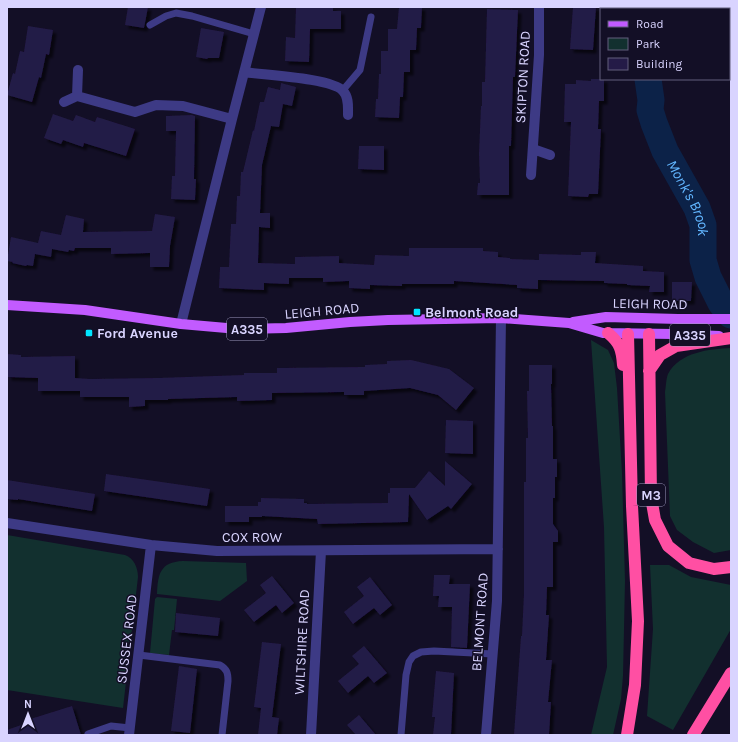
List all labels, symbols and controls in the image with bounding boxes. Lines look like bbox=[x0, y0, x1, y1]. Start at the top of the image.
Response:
legend bbox=[600, 8, 730, 80]
text: Road bbox=[636, 17, 664, 31]
street label: SKIPTON ROAD bbox=[512, 30, 534, 124]
text: Park bbox=[636, 37, 661, 51]
text: Building bbox=[636, 57, 683, 71]
water label: Monk's Brook bbox=[663, 157, 713, 236]
street label: LEIGH ROAD bbox=[612, 295, 688, 313]
street label: LEIGH ROAD bbox=[284, 299, 360, 323]
place label: Belmont Road bbox=[425, 304, 518, 321]
marker: Belmont Road bbox=[412, 307, 422, 317]
road number: A335 bbox=[227, 318, 267, 340]
road number: A335 bbox=[670, 324, 710, 346]
place label: Ford Avenue bbox=[97, 325, 178, 342]
marker: Ford Avenue bbox=[84, 328, 94, 338]
road number: M3 bbox=[637, 484, 665, 506]
street label: COX ROW bbox=[222, 529, 282, 546]
street label: BELMONT ROAD bbox=[468, 572, 492, 672]
street label: WILTSHIRE ROAD bbox=[291, 589, 313, 695]
street label: SUSSEX ROAD bbox=[113, 593, 141, 685]
north arrow bbox=[8, 694, 48, 734]
text: N bbox=[24, 698, 32, 711]

